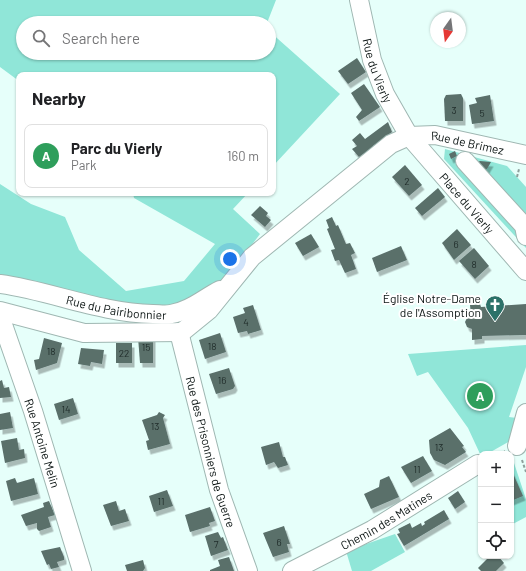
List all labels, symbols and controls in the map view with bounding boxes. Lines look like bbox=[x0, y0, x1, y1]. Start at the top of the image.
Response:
north arrow bbox=[430, 12, 466, 48]
search box bbox=[16, 16, 276, 60]
icon: search bbox=[30, 27, 52, 49]
text: Search here bbox=[62, 29, 140, 47]
street label: Rue du Vierly bbox=[360, 37, 396, 106]
text: Nearby bbox=[32, 88, 86, 108]
house number: 3 bbox=[451, 104, 457, 116]
house number: 5 bbox=[479, 107, 485, 119]
street label: Rue de Brimez bbox=[431, 128, 505, 157]
text: Parc du Vierly bbox=[71, 139, 162, 157]
text: A bbox=[42, 148, 50, 164]
text: 160 m bbox=[227, 148, 259, 164]
text: Park bbox=[71, 157, 97, 173]
street label: Place du Vierly bbox=[437, 170, 498, 237]
house number: 2 bbox=[404, 175, 410, 187]
house number: 6 bbox=[453, 238, 459, 250]
your location bbox=[220, 249, 240, 269]
house number: 8 bbox=[471, 258, 477, 270]
place label: Église Notre-Dame de l'Assomption bbox=[383, 291, 481, 319]
street label: Rue du Pairibonnier bbox=[65, 292, 167, 321]
church icon: Église Notre-Dame de l'Assomption bbox=[484, 294, 506, 322]
house number: 4 bbox=[243, 316, 249, 328]
house number: 18 bbox=[208, 340, 216, 352]
house number: 15 bbox=[142, 341, 150, 353]
house number: 18 bbox=[47, 345, 55, 357]
house number: 22 bbox=[119, 347, 129, 359]
house number: 16 bbox=[218, 374, 226, 386]
street label: Rue des Prisonniers de Guerre bbox=[183, 375, 239, 529]
pin: A bbox=[467, 381, 493, 411]
street label: Rue Antoine Melin bbox=[22, 397, 63, 489]
house number: 14 bbox=[61, 403, 71, 415]
house number: 13 bbox=[151, 420, 159, 432]
house number: 13 bbox=[435, 441, 443, 453]
map controls bbox=[478, 451, 514, 559]
button: + bbox=[478, 451, 514, 487]
house number: 11 bbox=[413, 463, 421, 475]
button: − bbox=[478, 487, 514, 523]
street label: Chemin des Matines bbox=[338, 488, 434, 552]
house number: 11 bbox=[157, 495, 165, 507]
button: locate bbox=[478, 523, 514, 559]
house number: 6 bbox=[276, 536, 282, 548]
house number: 7 bbox=[214, 538, 219, 550]

